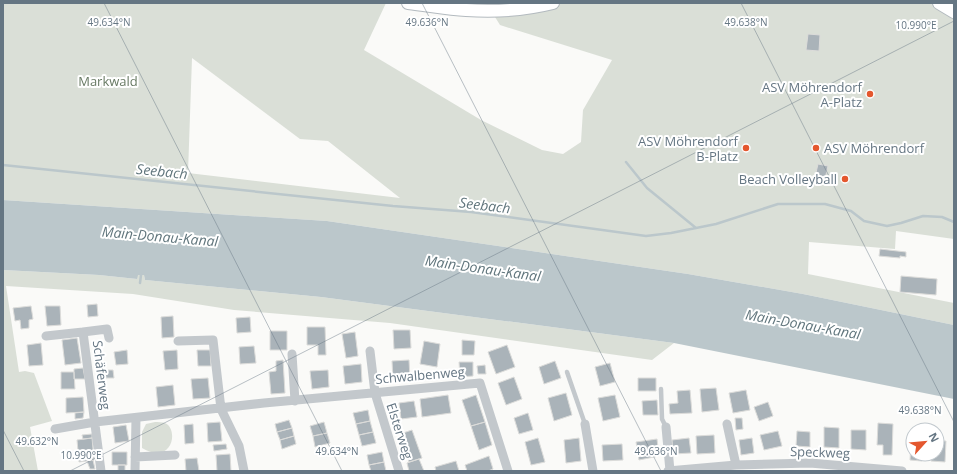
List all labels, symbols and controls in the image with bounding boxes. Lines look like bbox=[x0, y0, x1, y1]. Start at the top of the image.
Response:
text: 49.634°N bbox=[87, 15, 131, 29]
text: 49.636°N bbox=[405, 15, 449, 29]
text: 49.638°N bbox=[724, 15, 768, 29]
text: 10.990°E bbox=[895, 18, 937, 32]
park label: Markwald bbox=[78, 72, 138, 90]
place label: ASV Möhrendorf A-Platz bbox=[762, 78, 863, 111]
marker: ASV Möhrendorf A-Platz bbox=[865, 89, 875, 99]
place label: ASV Möhrendorf B-Platz bbox=[638, 132, 739, 165]
place label: ASV Möhrendorf bbox=[824, 139, 925, 157]
marker: ASV Möhrendorf B-Platz bbox=[741, 143, 751, 153]
marker: ASV Möhrendorf bbox=[811, 143, 821, 153]
water label: Seebach bbox=[135, 159, 189, 183]
place label: Beach Volleyball bbox=[739, 170, 837, 188]
marker: Beach Volleyball bbox=[840, 174, 850, 184]
water label: Seebach bbox=[458, 192, 512, 218]
water label: Main-Donau-Kanal bbox=[101, 221, 219, 251]
water label: Main-Donau-Kanal bbox=[424, 250, 542, 286]
water label: Main-Donau-Kanal bbox=[744, 305, 862, 344]
street label: Schäferweg bbox=[89, 339, 115, 411]
street label: Schwalbenweg bbox=[375, 362, 465, 388]
street label: Elsterweg bbox=[382, 400, 418, 462]
text: 49.638°N bbox=[898, 403, 942, 417]
north arrow bbox=[905, 422, 945, 462]
text: N bbox=[926, 430, 943, 445]
text: 49.632°N bbox=[15, 434, 59, 448]
street label: Speckweg bbox=[790, 442, 850, 462]
text: 49.634°N bbox=[315, 444, 359, 458]
text: 49.636°N bbox=[634, 444, 678, 458]
text: 10.990°E bbox=[60, 448, 102, 462]

